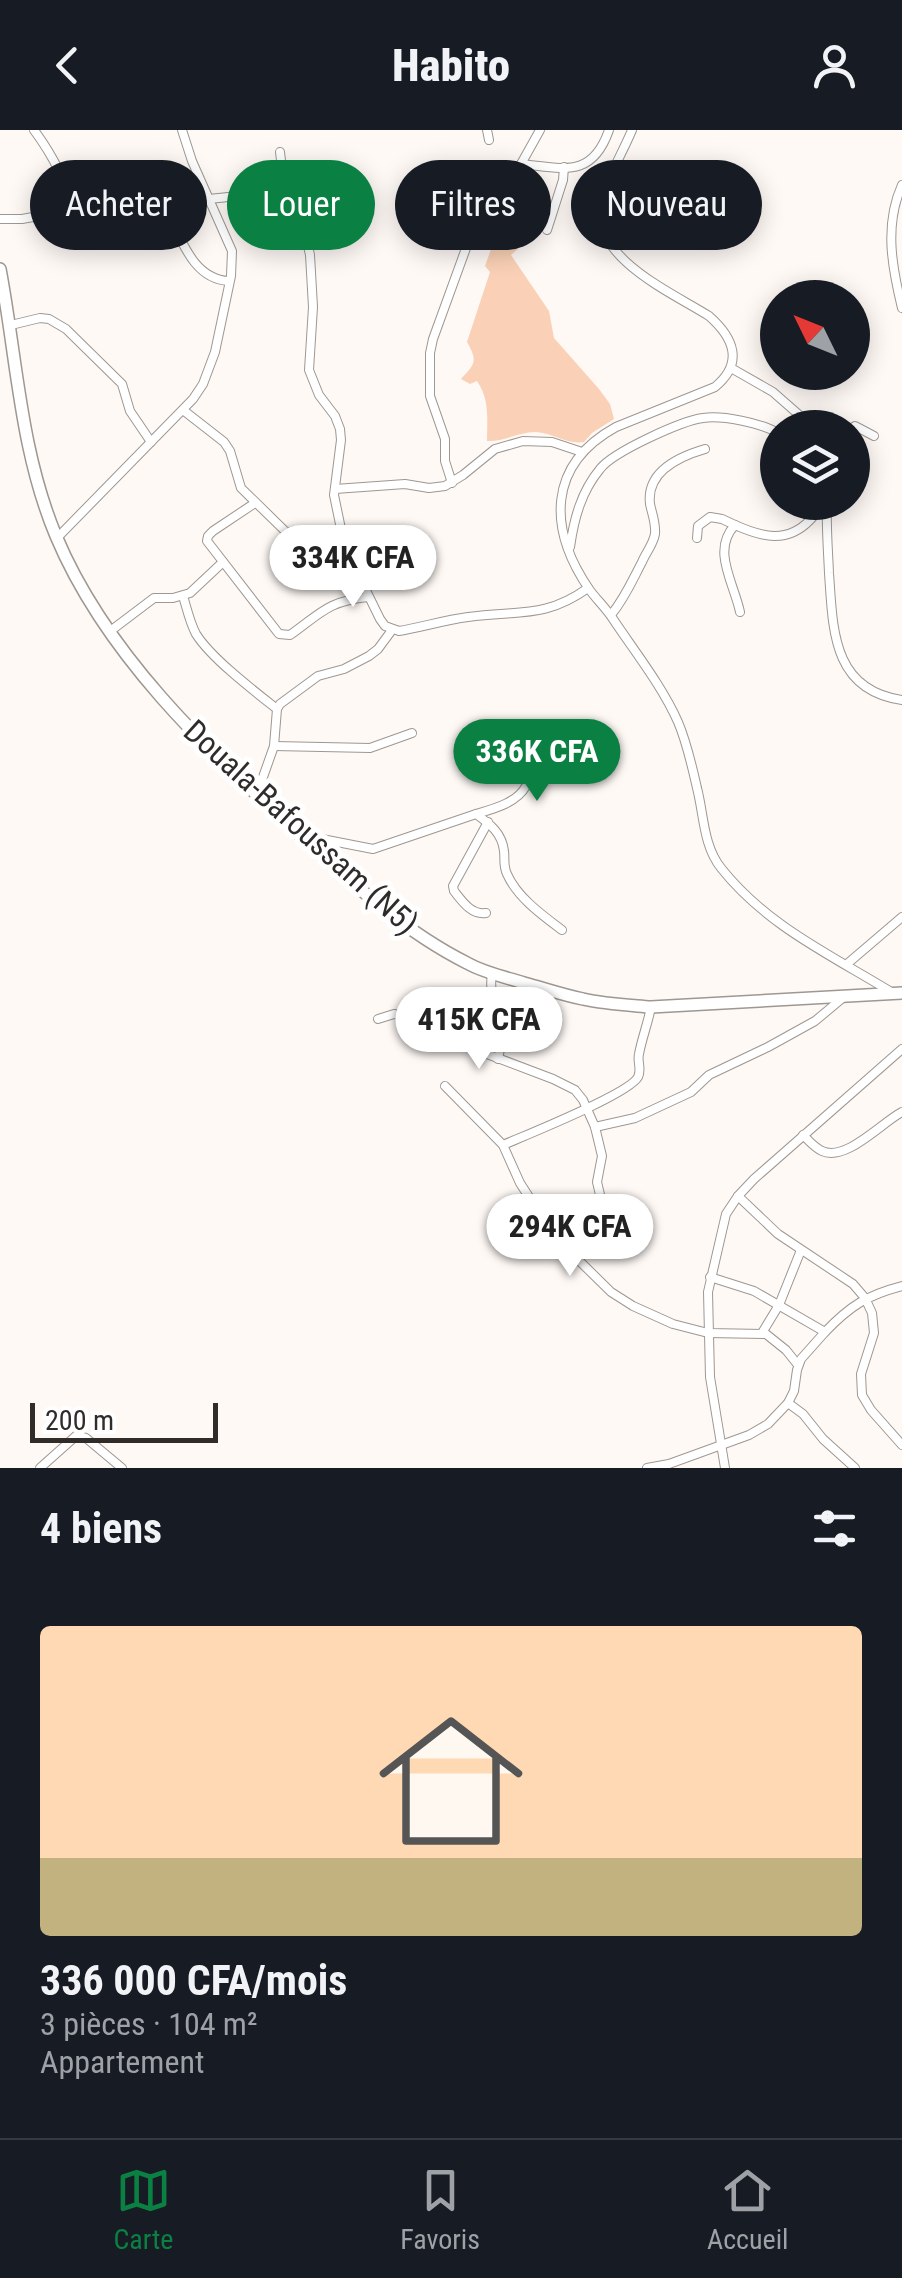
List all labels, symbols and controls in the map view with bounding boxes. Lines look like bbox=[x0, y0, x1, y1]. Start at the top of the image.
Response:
icon: back bbox=[40, 38, 95, 93]
icon: person bbox=[807, 38, 862, 93]
text: Habito bbox=[392, 39, 510, 92]
chip: Acheter bbox=[30, 160, 207, 250]
chip: Louer bbox=[227, 160, 375, 250]
chip: Filtres bbox=[395, 160, 551, 250]
chip: Nouveau bbox=[571, 160, 762, 250]
north arrow bbox=[760, 280, 870, 390]
map controls bbox=[760, 280, 870, 520]
button: layers bbox=[760, 410, 870, 520]
pin: 334K CFA bbox=[250, 525, 456, 610]
text: 334K CFA bbox=[291, 538, 415, 576]
street label: Douala-Bafoussam (N5) bbox=[176, 712, 426, 942]
pin: 336K CFA bbox=[434, 719, 640, 804]
text: 336K CFA bbox=[475, 732, 599, 770]
pin: 415K CFA bbox=[376, 987, 582, 1072]
text: 415K CFA bbox=[417, 1000, 541, 1038]
pin: 294K CFA bbox=[467, 1194, 673, 1279]
text: 294K CFA bbox=[508, 1207, 632, 1245]
scale bar bbox=[30, 1398, 218, 1442]
text: 200 m bbox=[45, 1404, 114, 1437]
icon: filters bbox=[807, 1501, 862, 1556]
text: 4 biens bbox=[40, 1504, 162, 1553]
icon: home bbox=[361, 1691, 541, 1871]
text: 336 000 CFA/mois bbox=[40, 1956, 347, 2005]
text: 3 pièces · 104 m² bbox=[40, 2005, 258, 2043]
text: Appartement bbox=[40, 2043, 204, 2081]
tab: Carte bbox=[113, 2163, 173, 2256]
tab: Favoris bbox=[400, 2163, 480, 2256]
tab: Accueil bbox=[707, 2163, 789, 2256]

